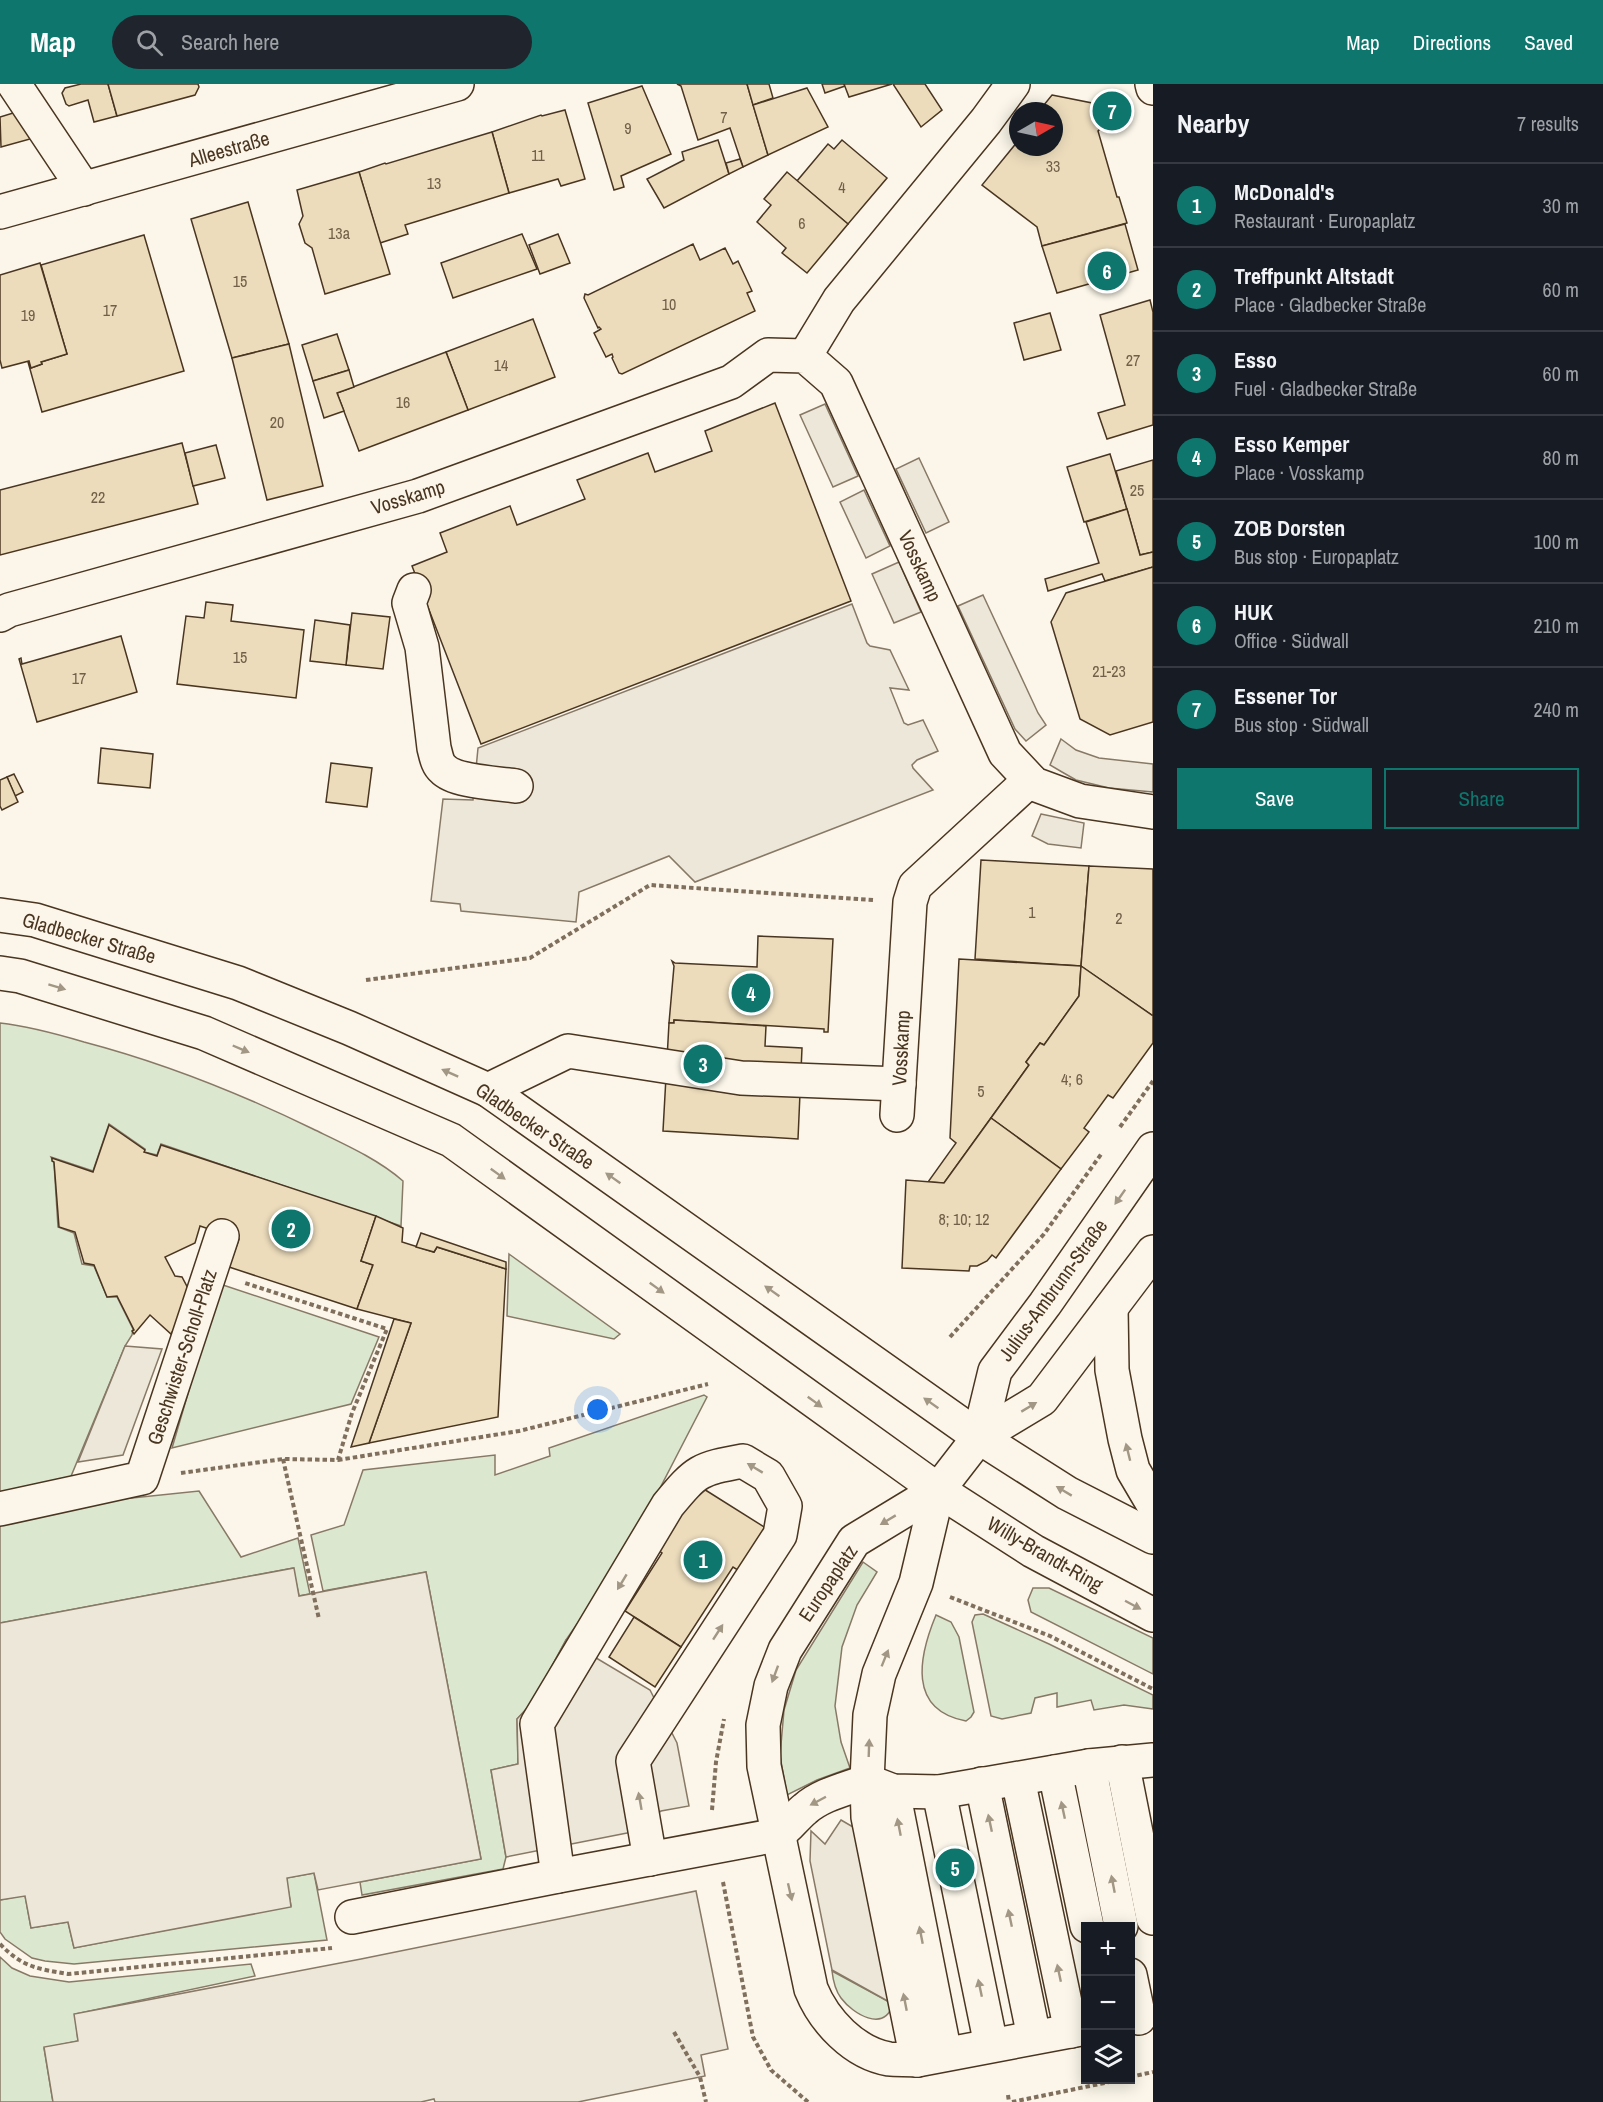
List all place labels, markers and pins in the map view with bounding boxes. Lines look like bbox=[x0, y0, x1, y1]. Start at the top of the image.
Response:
pin: 7 bbox=[1092, 88, 1132, 134]
pin: 6 bbox=[1088, 248, 1126, 294]
pin: 4 bbox=[732, 970, 771, 1016]
pin: 3 bbox=[684, 1042, 722, 1086]
pin: 2 bbox=[272, 1206, 310, 1252]
pin: 1 bbox=[684, 1538, 722, 1582]
pin: 5 bbox=[936, 1846, 974, 1890]

